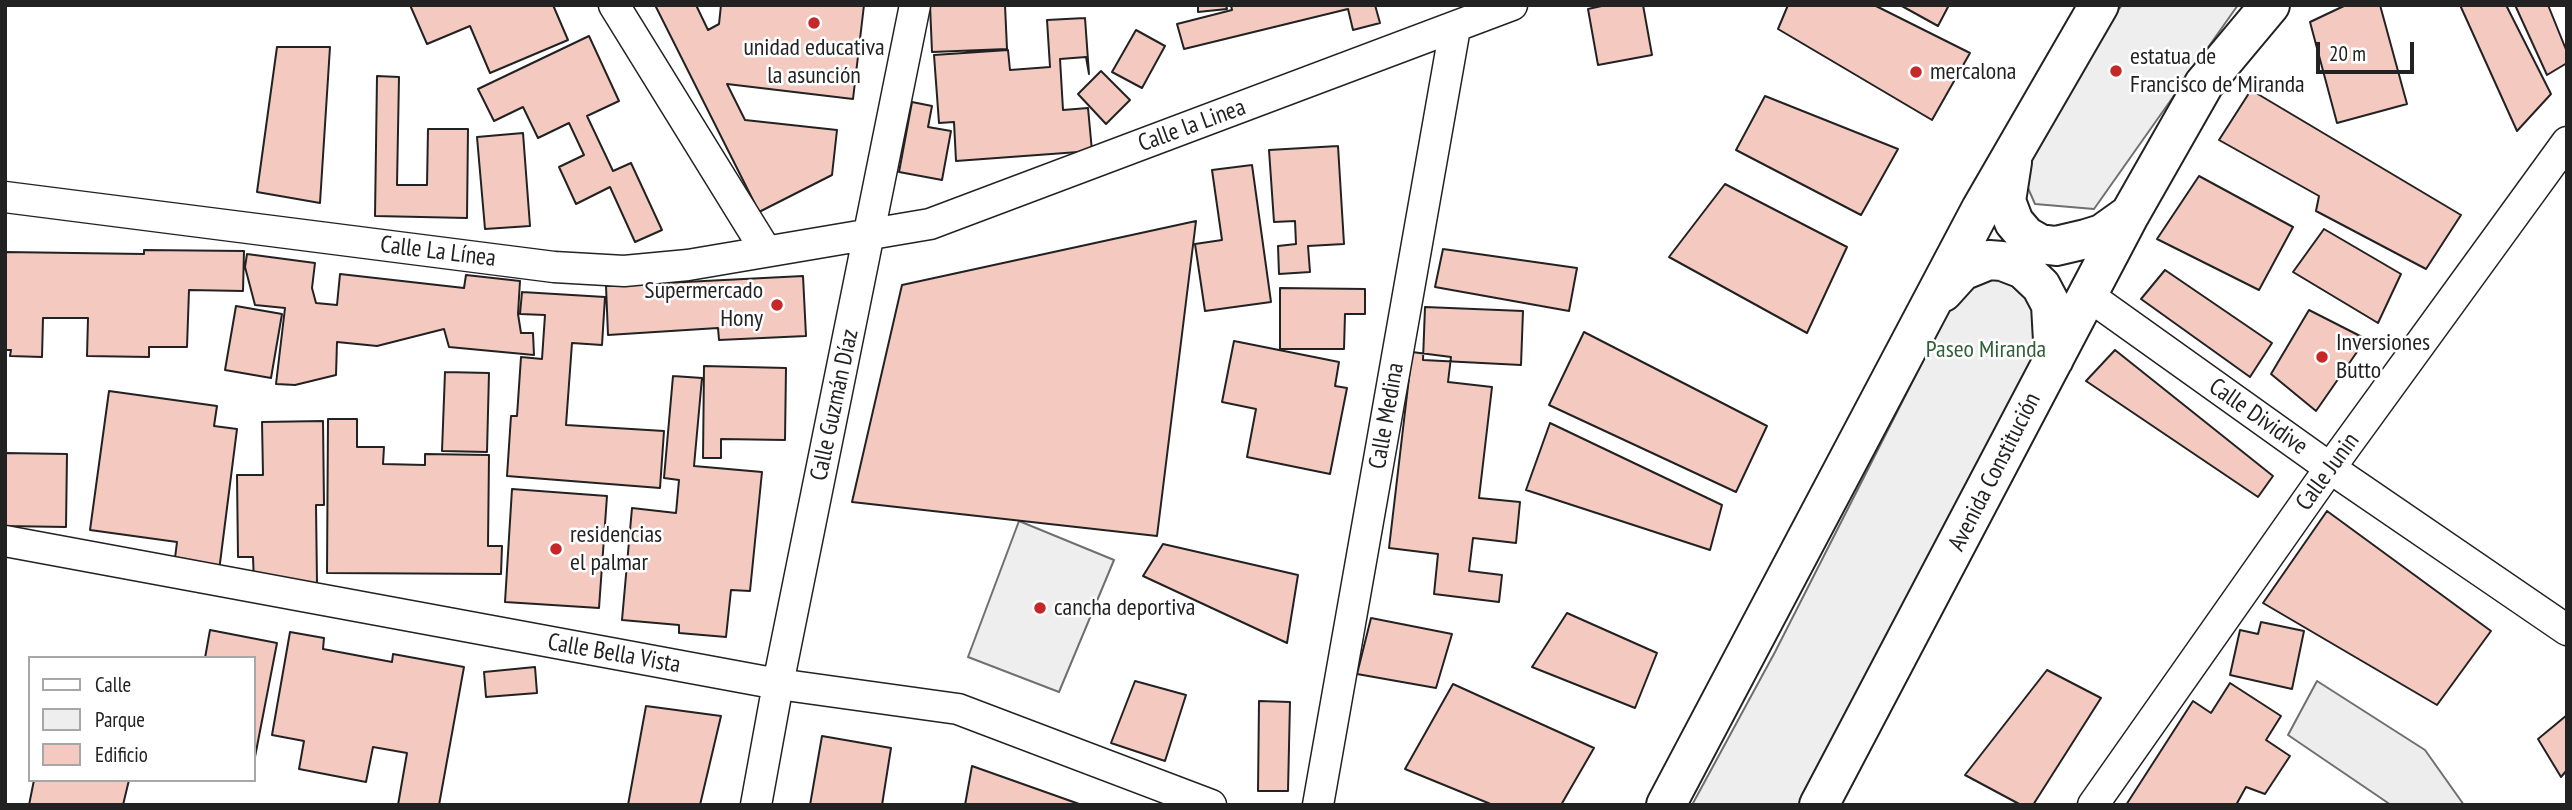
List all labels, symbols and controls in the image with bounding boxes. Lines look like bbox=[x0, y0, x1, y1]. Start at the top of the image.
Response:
marker: unidad educativa la asunción bbox=[806, 15, 822, 31]
scale bar bbox=[2320, 28, 2418, 72]
place label: unidad educativa la asunción bbox=[743, 34, 885, 90]
text: 20 m bbox=[2329, 40, 2366, 67]
place label: estatua de Francisco de Miranda bbox=[2130, 43, 2305, 99]
place label: mercalona bbox=[1930, 58, 2016, 86]
marker: estatua de Francisco de Miranda bbox=[2108, 63, 2124, 79]
marker: mercalona bbox=[1908, 64, 1924, 80]
street label: Calle la Linea bbox=[1134, 93, 1250, 159]
street label: Calle La Línea bbox=[379, 231, 497, 273]
place label: Supermercado Hony bbox=[644, 277, 763, 333]
marker: Supermercado Hony bbox=[769, 297, 785, 313]
street label: Calle Guzmán Díaz bbox=[805, 327, 865, 483]
place label: Inversiones Butto bbox=[2336, 329, 2430, 385]
park label: Paseo Miranda bbox=[1926, 336, 2046, 364]
marker: Inversiones Butto bbox=[2314, 349, 2330, 365]
street label: Calle Medina bbox=[1363, 361, 1411, 471]
street label: Calle Dividive bbox=[2203, 373, 2313, 461]
street label: Avenida Constitución bbox=[1943, 388, 2047, 556]
street label: Calle Junin bbox=[2290, 428, 2366, 516]
place label: residencias el palmar bbox=[570, 521, 662, 577]
marker: residencias el palmar bbox=[548, 541, 564, 557]
place label: cancha deportiva bbox=[1054, 594, 1195, 622]
marker: cancha deportiva bbox=[1032, 600, 1048, 616]
street label: Calle Bella Vista bbox=[545, 628, 683, 680]
legend bbox=[28, 656, 256, 782]
text: Calle bbox=[95, 671, 131, 698]
text: Parque bbox=[95, 706, 145, 733]
text: Edificio bbox=[95, 741, 148, 768]

